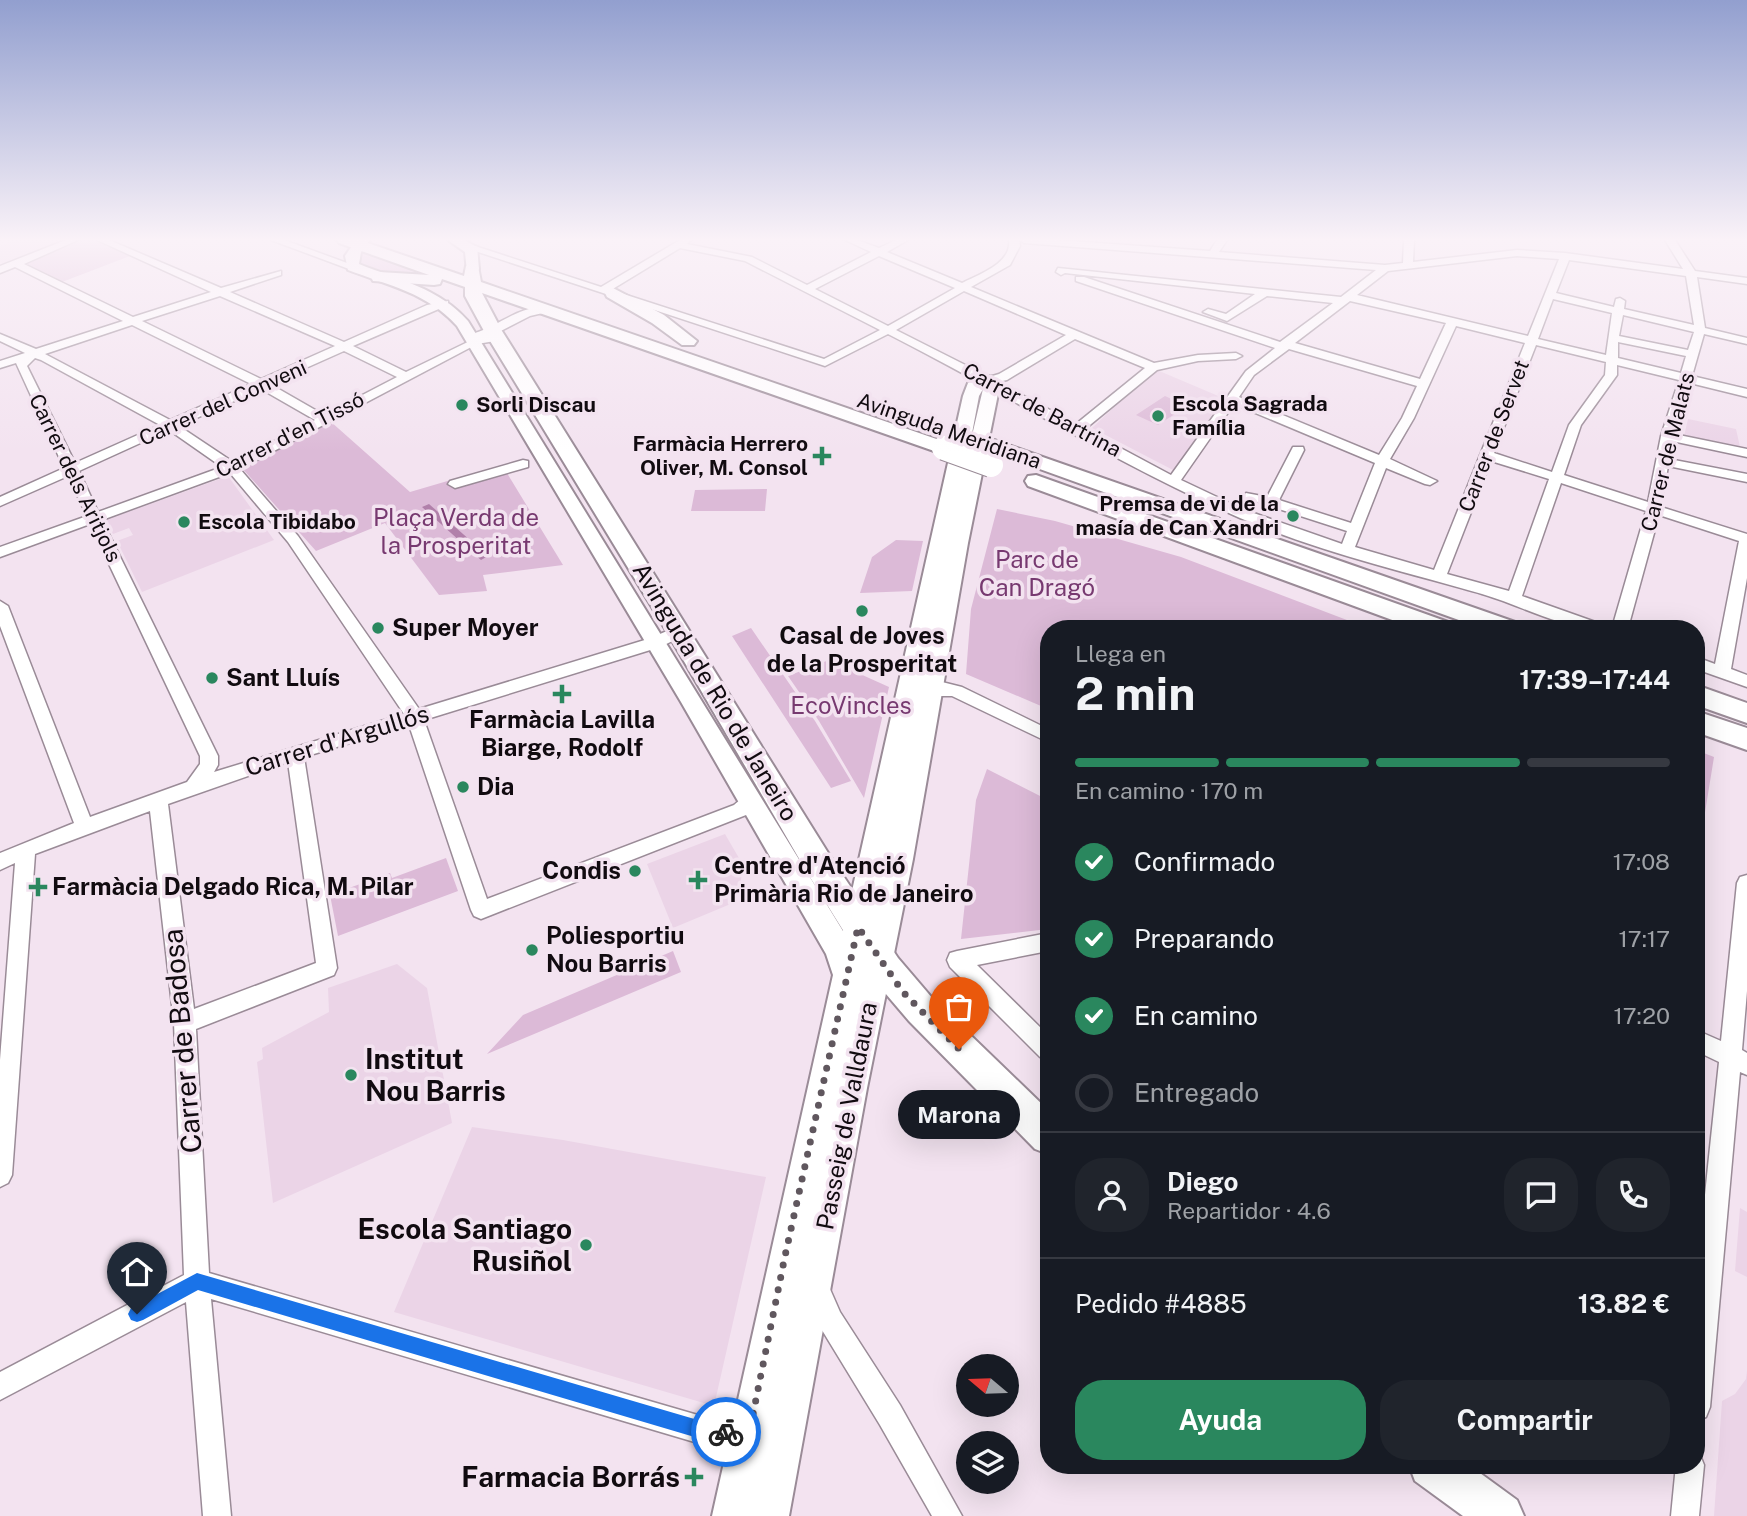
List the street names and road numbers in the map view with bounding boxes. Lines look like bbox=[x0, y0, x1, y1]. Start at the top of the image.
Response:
street label: Carrer del Conveni bbox=[135, 354, 310, 451]
street label: Carrer de Servet bbox=[1453, 356, 1534, 515]
street label: Carrer de Bartrina bbox=[959, 357, 1126, 462]
street label: Carrer de Malats bbox=[1636, 370, 1699, 534]
street label: Carrer d'en Tissó bbox=[211, 386, 368, 483]
street label: Avinguda Meridiana bbox=[854, 387, 1044, 474]
street label: Carrer dels Aritjols bbox=[24, 390, 127, 566]
street label: Avinguda de Rio de Janeiro bbox=[628, 557, 804, 826]
street label: Carrer d'Argullós bbox=[241, 699, 432, 781]
street label: Carrer de Badosa bbox=[155, 927, 208, 1155]
street label: Passeig de Valldaura bbox=[810, 1000, 882, 1232]

